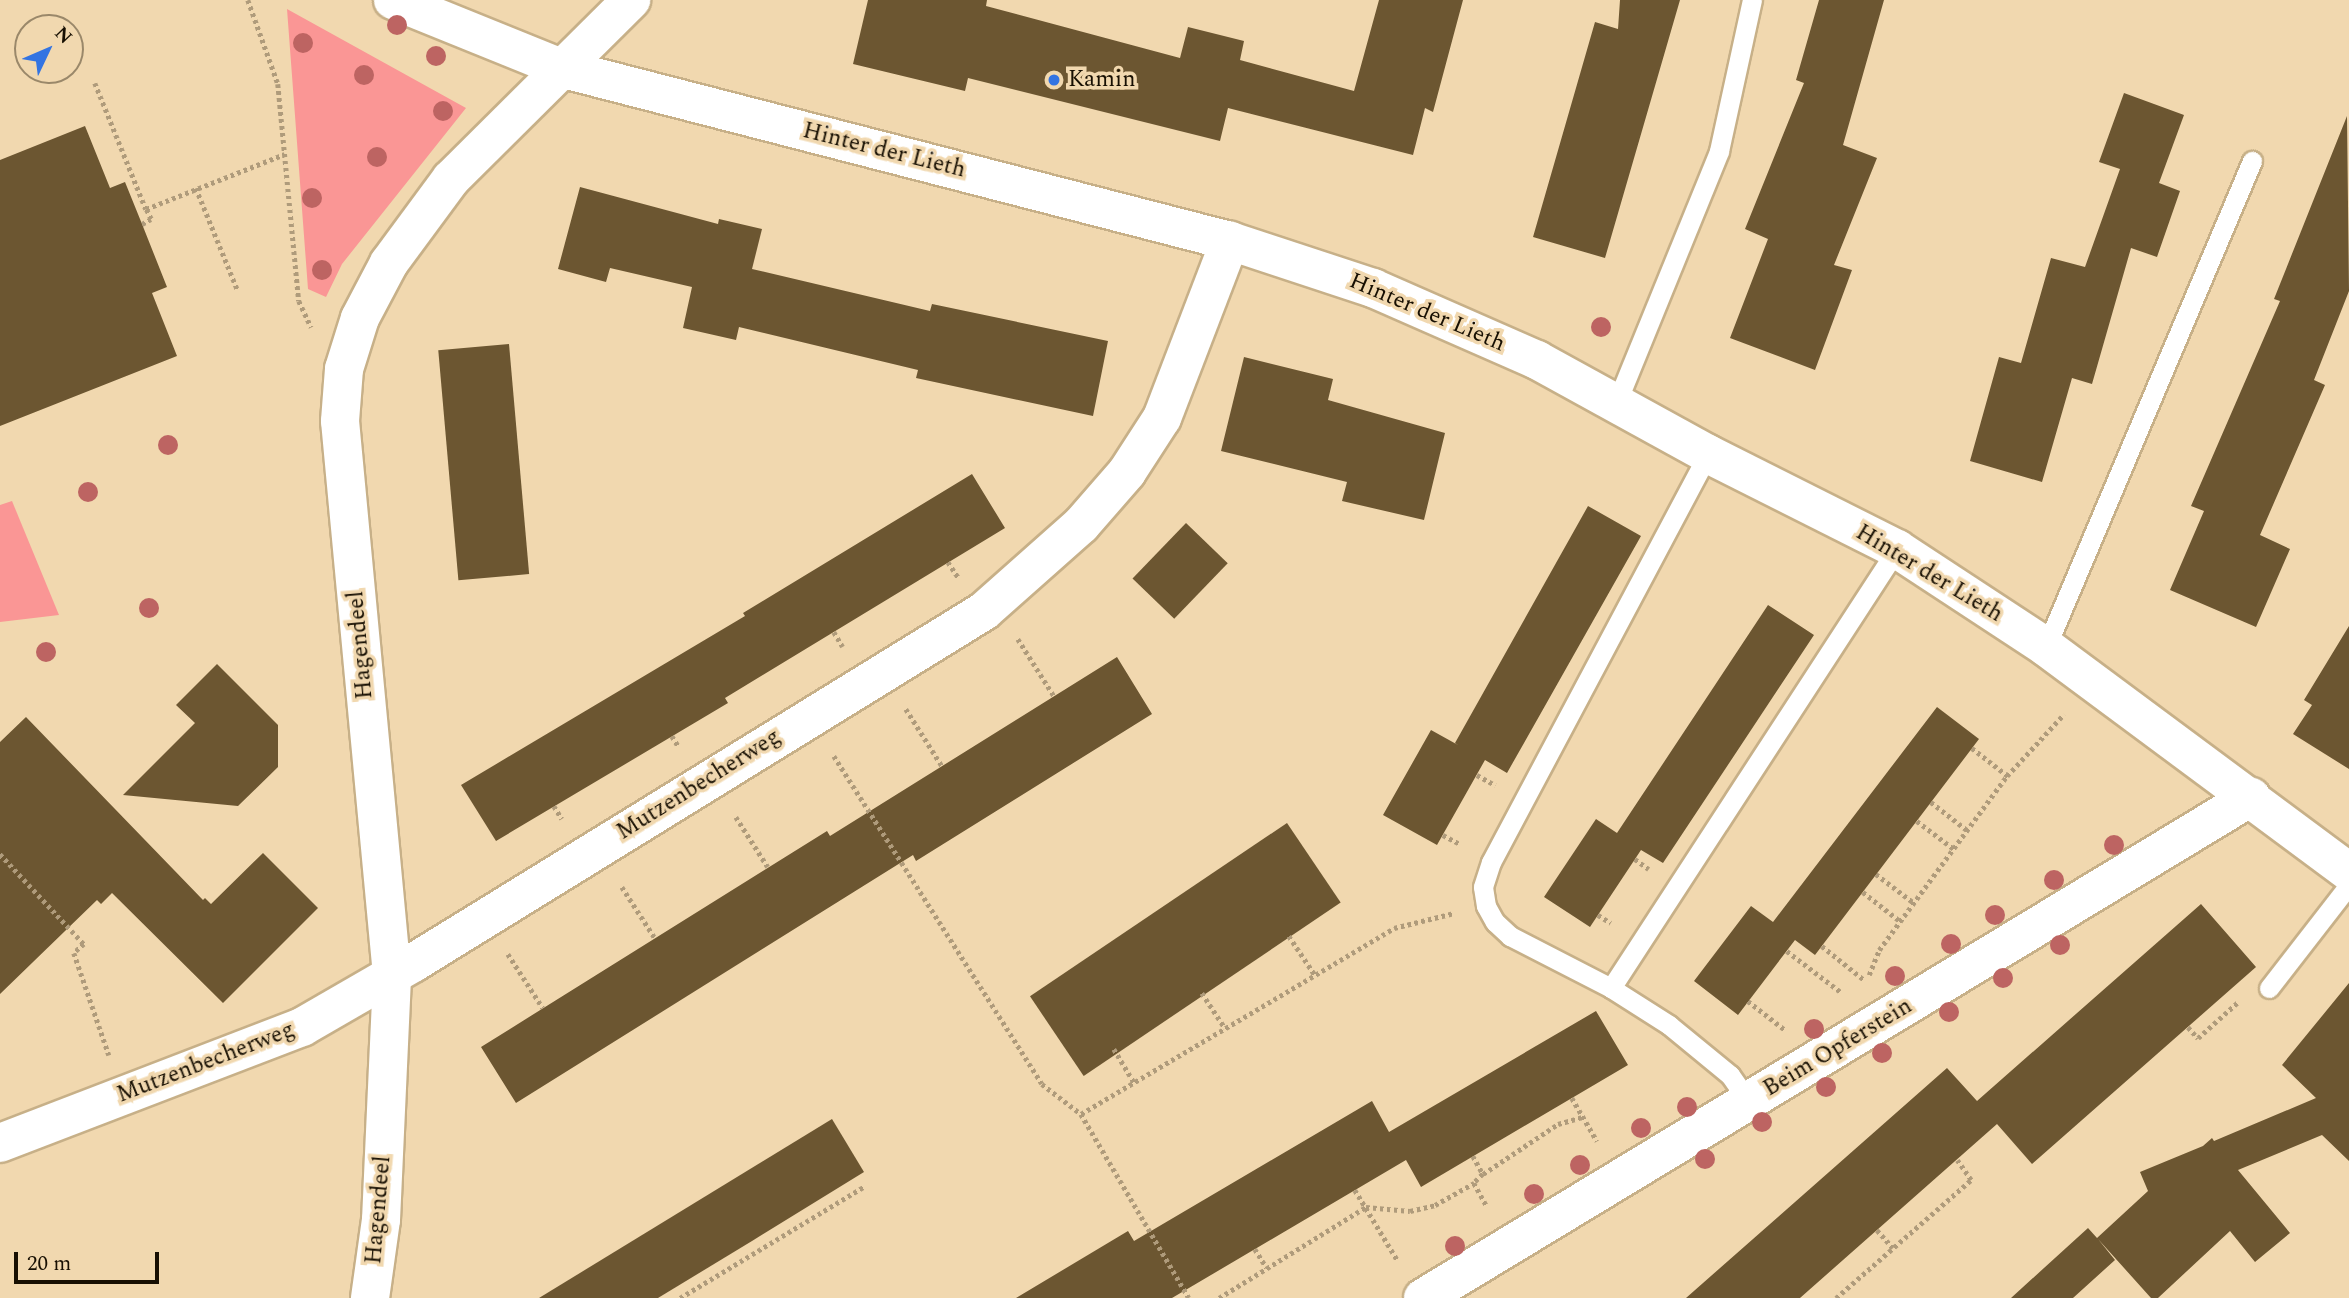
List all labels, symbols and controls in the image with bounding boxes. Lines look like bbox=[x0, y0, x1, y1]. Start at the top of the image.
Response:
north arrow bbox=[14, 14, 84, 84]
text: N bbox=[47, 20, 79, 51]
place label: Kamin bbox=[1068, 66, 1136, 94]
marker: Kamin bbox=[1046, 72, 1062, 88]
street label: Hinter der Lieth bbox=[800, 117, 968, 185]
street label: Hinter der Lieth bbox=[1345, 268, 1509, 358]
street label: Hinter der Lieth bbox=[1850, 519, 2008, 629]
street label: Hagendeel bbox=[343, 590, 379, 700]
street label: Mutzenbecherweg bbox=[612, 723, 786, 847]
street label: Beim Opferstein bbox=[1759, 993, 1917, 1103]
street label: Mutzenbecherweg bbox=[113, 1016, 299, 1110]
street label: Hagendeel bbox=[361, 1155, 397, 1265]
scale bar bbox=[18, 1238, 163, 1282]
text: 20 m bbox=[27, 1248, 71, 1280]

